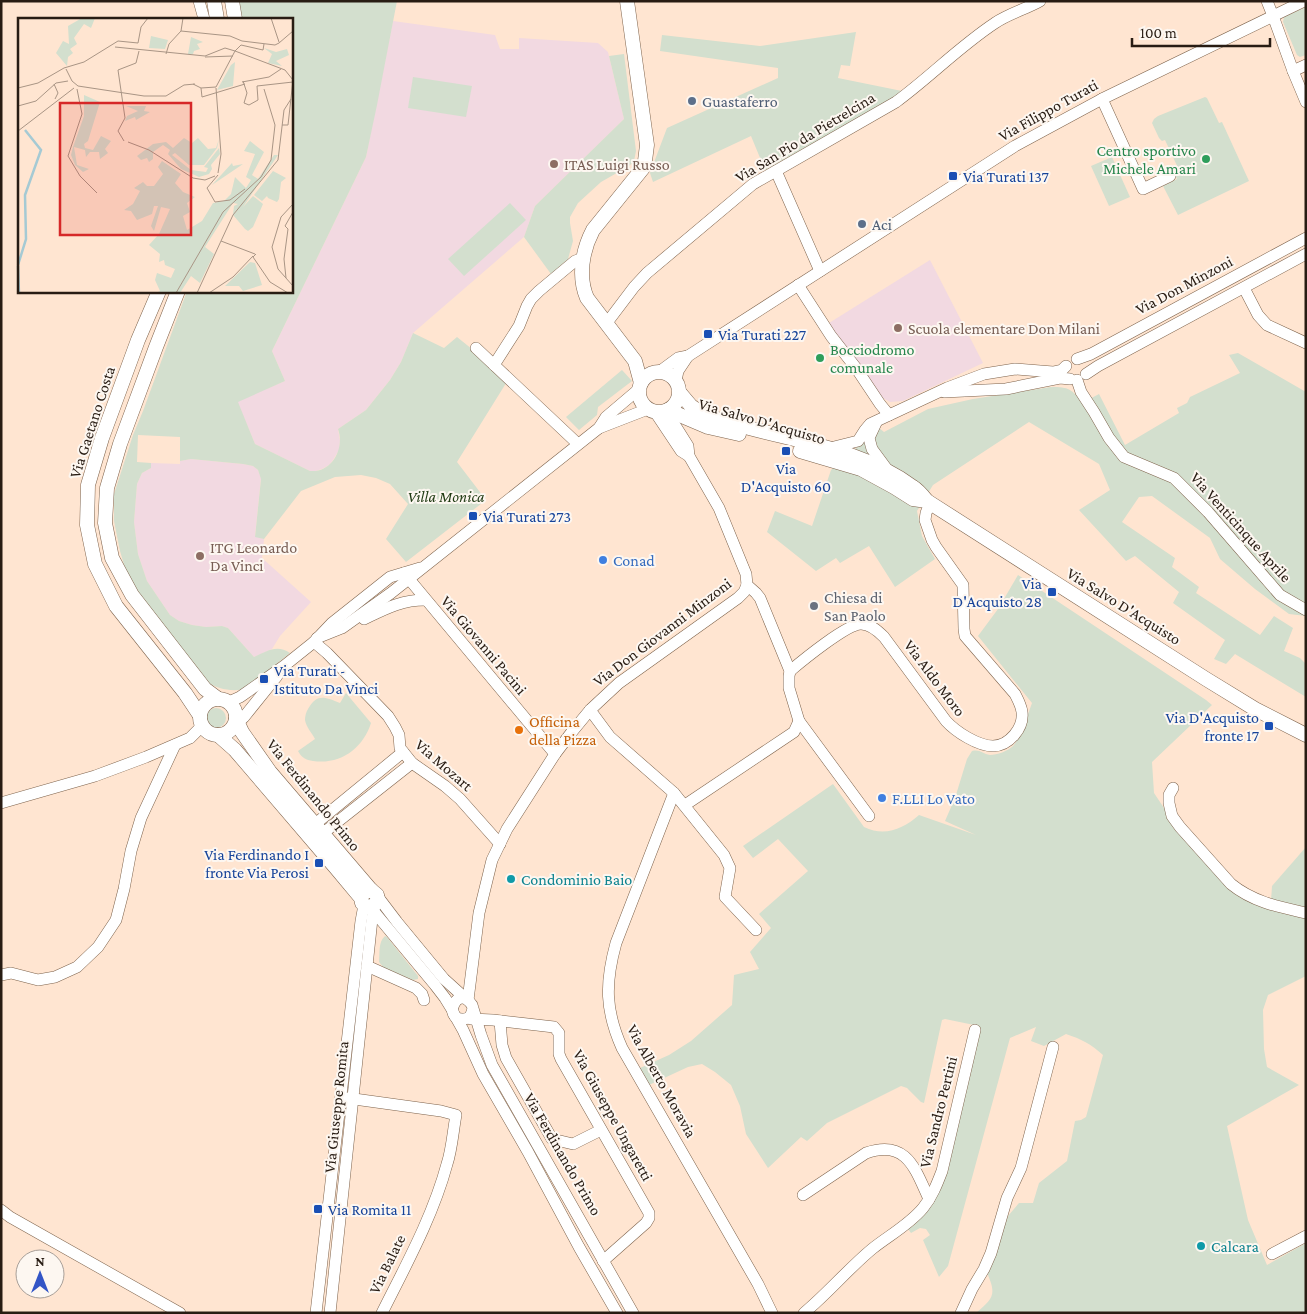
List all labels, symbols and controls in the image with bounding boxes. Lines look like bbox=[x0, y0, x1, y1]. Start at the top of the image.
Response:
scale bar bbox=[1132, 15, 1270, 47]
inset map bbox=[18, 18, 292, 292]
text: 100 m bbox=[1140, 25, 1177, 41]
street label: Via Filippo Turati bbox=[995, 76, 1101, 145]
street label: Via San Pio da Pietrelcina bbox=[732, 88, 878, 185]
place label: Guastaferro bbox=[702, 93, 778, 110]
marker: Guastaferro bbox=[686, 95, 698, 107]
place label: Centro sportivo Michele Amari bbox=[1096, 142, 1196, 177]
marker: Centro sportivo Michele Amari bbox=[1200, 153, 1212, 165]
place label: ITAS Luigi Russo bbox=[564, 156, 670, 174]
marker: ITAS Luigi Russo bbox=[548, 158, 560, 170]
place label: Via Turati 137 bbox=[963, 168, 1050, 185]
marker: Via Turati 137 bbox=[947, 170, 959, 182]
place label: Aci bbox=[872, 216, 892, 233]
marker: Aci bbox=[856, 218, 868, 230]
street label: Via Don Minzoni bbox=[1133, 252, 1235, 318]
place label: Scuola elementare Don Milani bbox=[908, 320, 1100, 337]
marker: Scuola elementare Don Milani bbox=[892, 322, 904, 334]
place label: Via Turati 227 bbox=[718, 326, 807, 343]
marker: Via Turati 227 bbox=[702, 328, 714, 340]
place label: Bocciodromo comunale bbox=[830, 341, 915, 376]
marker: Bocciodromo comunale bbox=[814, 352, 826, 364]
street label: Via Gaetano Costa bbox=[66, 363, 118, 480]
street label: Via Salvo D'Acquisto bbox=[696, 395, 827, 448]
marker: Via D'Acquisto 60 bbox=[780, 445, 792, 457]
place label: Via D'Acquisto 60 bbox=[741, 460, 831, 496]
street label: Via Venticinque Aprile bbox=[1187, 469, 1295, 586]
park label: Villa Monica bbox=[407, 488, 485, 505]
place label: Via Turati 273 bbox=[483, 508, 571, 525]
marker: Via Turati 273 bbox=[467, 510, 479, 522]
place label: ITG Leonardo Da Vinci bbox=[210, 539, 297, 574]
marker: ITG Leonardo Da Vinci bbox=[194, 550, 206, 562]
place label: Conad bbox=[613, 552, 655, 569]
marker: Conad bbox=[597, 554, 609, 566]
street label: Via Salvo D'Acquisto bbox=[1063, 564, 1184, 649]
street label: Via Don Giovanni Minzoni bbox=[590, 575, 734, 689]
place label: Via D'Acquisto 28 bbox=[953, 575, 1043, 611]
marker: Via D'Acquisto 28 bbox=[1046, 586, 1058, 598]
place label: Chiesa di San Paolo bbox=[824, 589, 886, 624]
street label: Via Giovanni Pacini bbox=[438, 592, 530, 698]
marker: Chiesa di San Paolo bbox=[808, 600, 820, 612]
street label: Via Aldo Moro bbox=[901, 637, 969, 719]
place label: Via Turati - Istituto Da Vinci bbox=[274, 662, 378, 697]
marker: Via Turati - Istituto Da Vinci bbox=[258, 673, 270, 685]
place label: Via D'Acquisto fronte 17 bbox=[1165, 709, 1260, 744]
place label: Officina della Pizza bbox=[529, 713, 597, 748]
marker: Via D'Acquisto fronte 17 bbox=[1263, 720, 1275, 732]
marker: Officina della Pizza bbox=[513, 724, 525, 736]
street label: Via Ferdinando Primo bbox=[264, 736, 364, 854]
street label: Via Mozart bbox=[412, 736, 476, 795]
place label: F.LLI Lo Vato bbox=[892, 790, 975, 807]
marker: F.LLI Lo Vato bbox=[876, 792, 888, 804]
place label: Via Ferdinando I fronte Via Perosi bbox=[204, 846, 309, 881]
marker: Via Ferdinando I fronte Via Perosi bbox=[313, 857, 325, 869]
place label: Condominio Baio bbox=[521, 871, 632, 888]
marker: Condominio Baio bbox=[505, 873, 517, 885]
street label: Via Alberto Moravia bbox=[624, 1021, 700, 1141]
street label: Via Giuseppe Romita bbox=[321, 1040, 352, 1174]
street label: Via Giuseppe Ungaretti bbox=[569, 1046, 656, 1184]
street label: Via Sandro Pertini bbox=[916, 1054, 960, 1170]
street label: Via Ferdinando Primo bbox=[521, 1090, 605, 1218]
place label: Via Romita 11 bbox=[328, 1201, 411, 1218]
marker: Via Romita 11 bbox=[312, 1203, 324, 1215]
street label: Via Balate bbox=[365, 1232, 409, 1296]
place label: Calcara bbox=[1211, 1238, 1259, 1255]
marker: Calcara bbox=[1195, 1240, 1207, 1252]
north arrow bbox=[15, 1249, 65, 1299]
text: N bbox=[35, 1253, 45, 1269]

